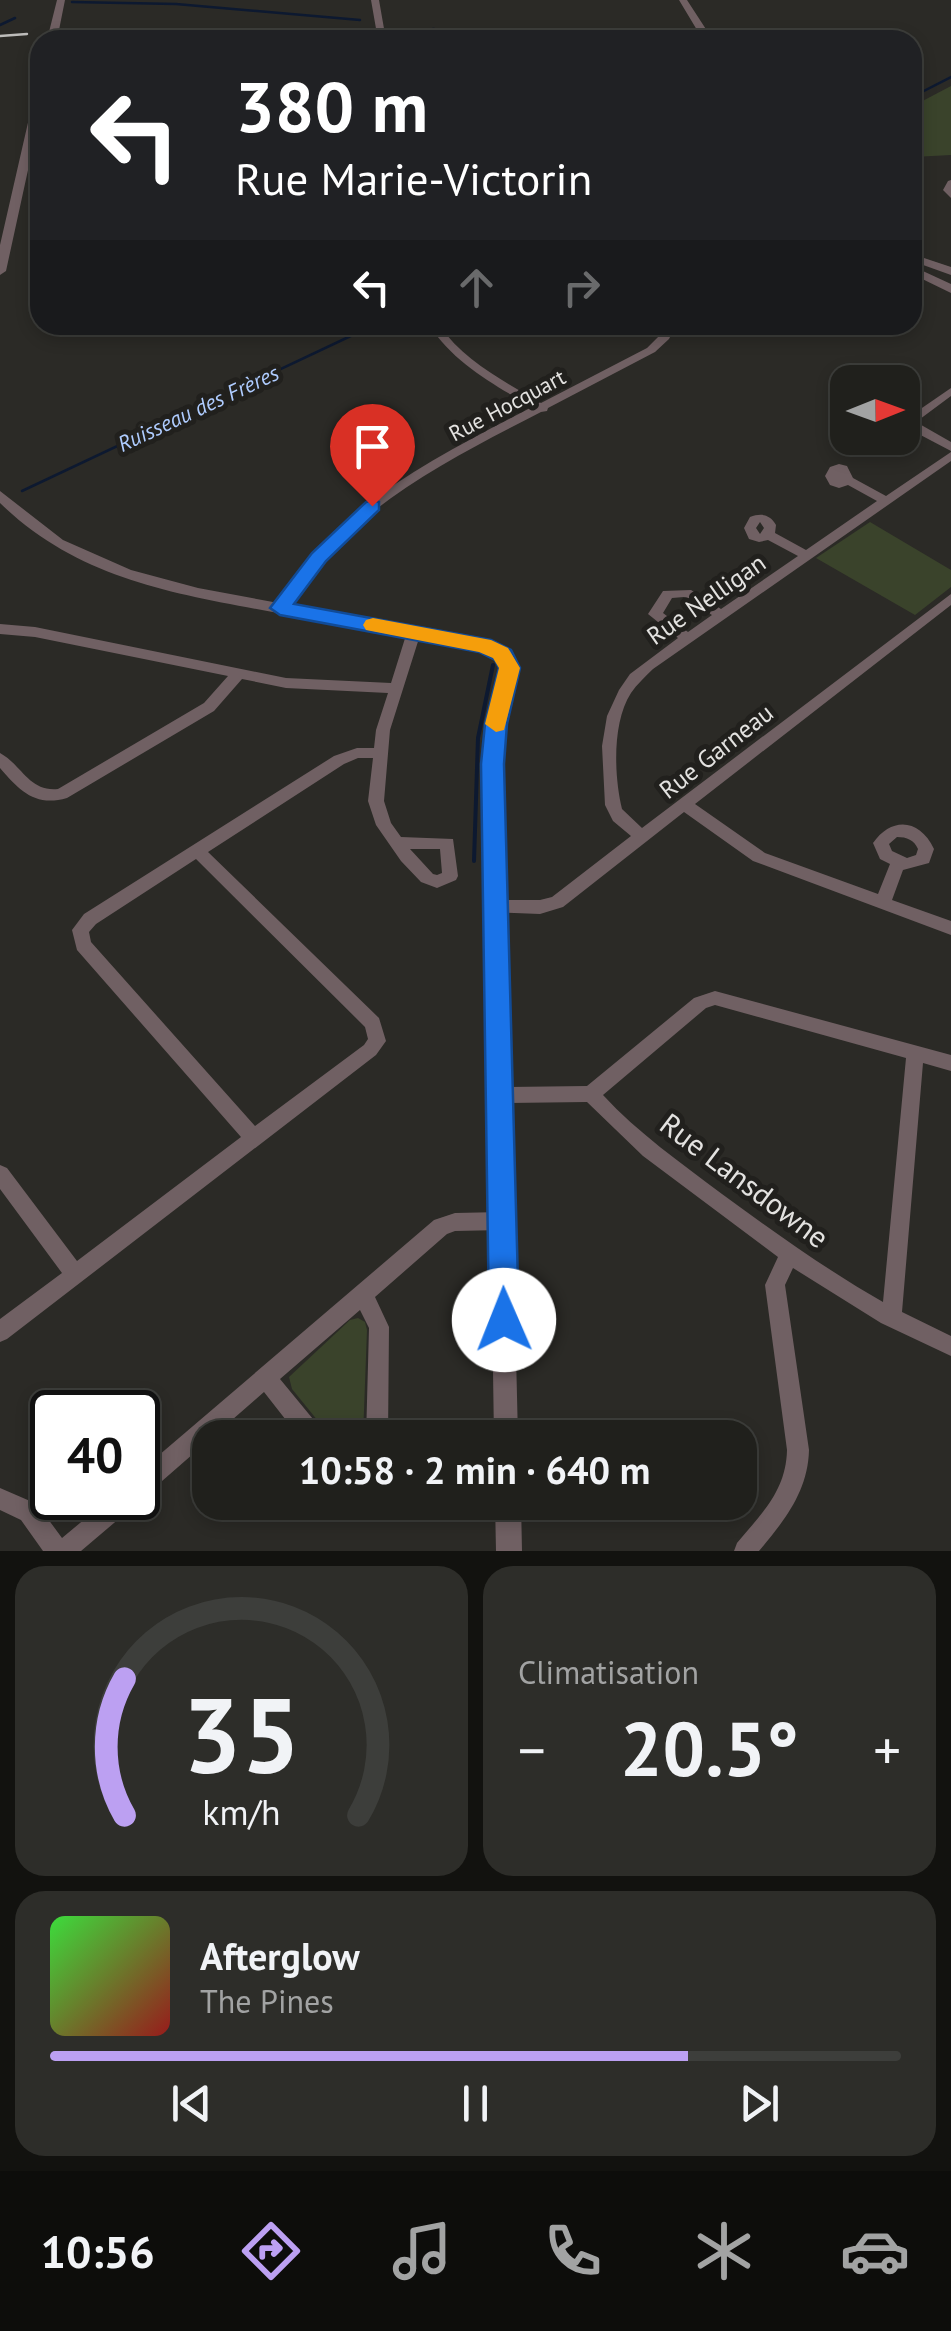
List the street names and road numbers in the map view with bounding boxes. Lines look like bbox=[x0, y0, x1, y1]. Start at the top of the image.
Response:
street label: Rue Hocquart bbox=[444, 362, 571, 447]
street label: Rue Nelligan bbox=[640, 546, 772, 652]
street label: Rue Garneau bbox=[653, 697, 779, 805]
street label: Rue Lansdowne bbox=[653, 1104, 837, 1256]

